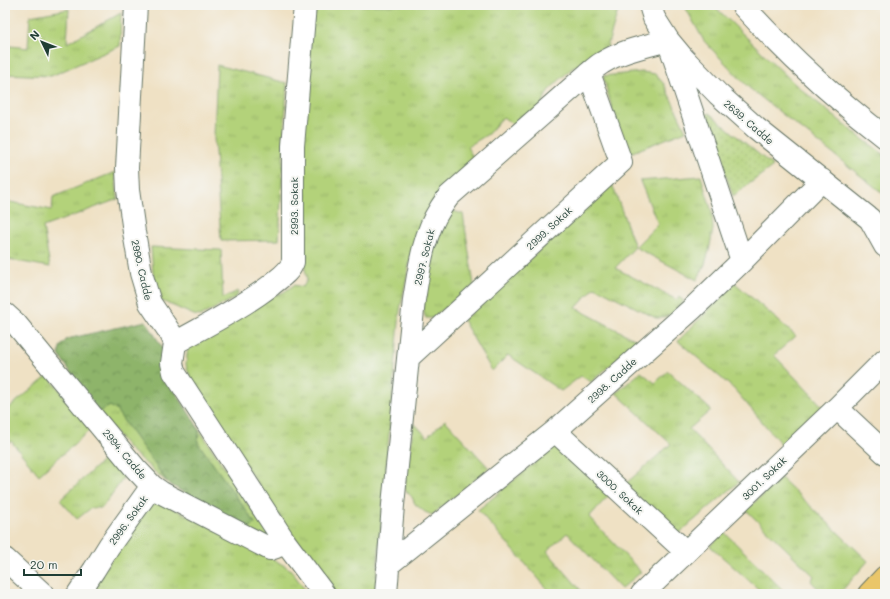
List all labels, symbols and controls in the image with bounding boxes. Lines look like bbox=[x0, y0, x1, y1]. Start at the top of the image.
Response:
north arrow bbox=[22, 22, 62, 62]
text: N bbox=[26, 27, 43, 43]
street label: 2639. Cadde bbox=[721, 96, 777, 148]
street label: 2993. Sokak bbox=[287, 177, 301, 235]
street label: 2999. Sokak bbox=[523, 203, 575, 253]
street label: 2997. Sokak bbox=[410, 227, 438, 287]
street label: 2990. Cadde bbox=[128, 238, 156, 302]
street label: 2998. Cadde bbox=[584, 354, 640, 406]
street label: 2994. Cadde bbox=[100, 426, 150, 482]
street label: 3001. Sokak bbox=[739, 453, 789, 503]
street label: 3000. Sokak bbox=[594, 467, 646, 517]
street label: 2996. Sokak bbox=[105, 492, 151, 548]
scale bar bbox=[24, 551, 81, 577]
text: 20 m bbox=[30, 556, 58, 572]

